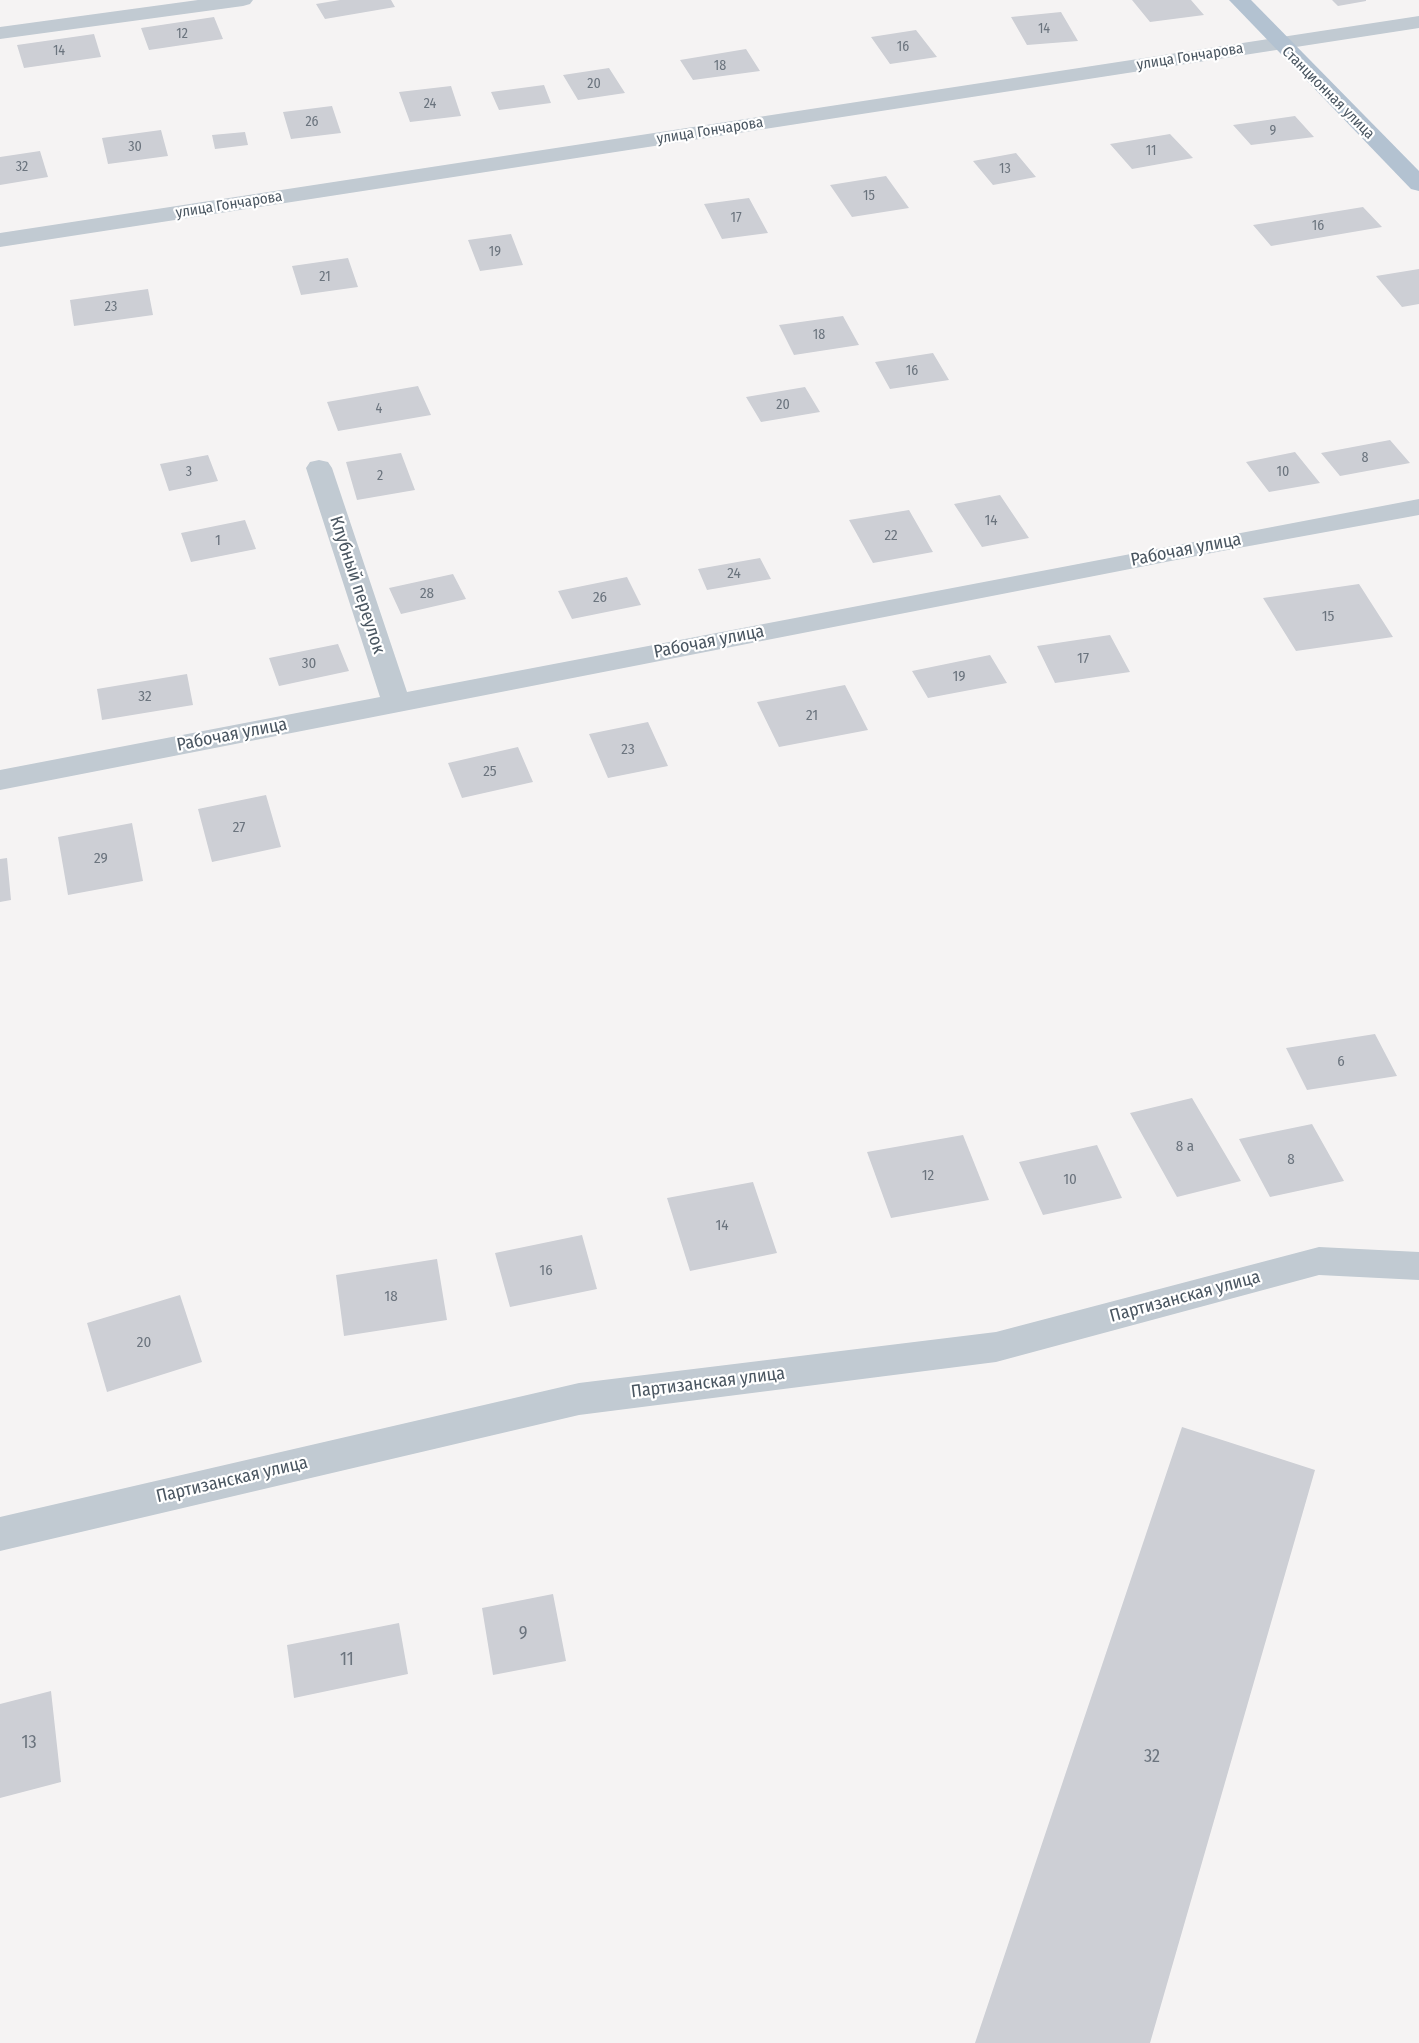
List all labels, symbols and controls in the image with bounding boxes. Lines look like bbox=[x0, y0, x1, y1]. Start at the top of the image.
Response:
house number: 14 bbox=[1038, 21, 1050, 37]
house number: 12 bbox=[176, 26, 188, 42]
house number: 16 bbox=[897, 39, 909, 55]
street label: улица Гончарова bbox=[1135, 40, 1245, 74]
house number: 14 bbox=[53, 43, 65, 59]
street label: Станционная улица bbox=[1278, 43, 1378, 143]
house number: 18 bbox=[714, 58, 726, 74]
house number: 20 bbox=[587, 76, 601, 92]
house number: 24 bbox=[424, 96, 436, 112]
house number: 26 bbox=[305, 114, 319, 130]
street label: улица Гончарова bbox=[655, 114, 765, 148]
house number: 9 bbox=[1270, 123, 1276, 139]
house number: 30 bbox=[128, 139, 142, 155]
house number: 11 bbox=[1146, 143, 1156, 159]
house number: 32 bbox=[16, 159, 28, 175]
house number: 13 bbox=[999, 161, 1011, 177]
street label: улица Гончарова bbox=[174, 188, 284, 222]
house number: 15 bbox=[863, 188, 875, 204]
house number: 17 bbox=[730, 210, 742, 226]
house number: 16 bbox=[1312, 218, 1324, 234]
house number: 19 bbox=[489, 244, 501, 260]
house number: 21 bbox=[319, 269, 331, 285]
house number: 23 bbox=[105, 299, 117, 315]
house number: 18 bbox=[813, 327, 825, 343]
house number: 16 bbox=[906, 363, 918, 379]
house number: 20 bbox=[776, 397, 790, 413]
house number: 4 bbox=[376, 401, 382, 417]
house number: 8 bbox=[1362, 450, 1368, 466]
house number: 3 bbox=[186, 464, 192, 480]
house number: 10 bbox=[1277, 464, 1289, 480]
house number: 2 bbox=[377, 468, 383, 484]
house number: 14 bbox=[984, 512, 998, 530]
street label: Клубный переулок bbox=[325, 513, 389, 657]
house number: 22 bbox=[884, 527, 898, 545]
street label: Рабочая улица bbox=[1129, 529, 1243, 571]
house number: 1 bbox=[215, 532, 221, 550]
house number: 24 bbox=[727, 565, 741, 583]
house number: 28 bbox=[420, 585, 434, 603]
house number: 26 bbox=[593, 589, 607, 607]
house number: 15 bbox=[1322, 608, 1334, 626]
street label: Рабочая улица bbox=[652, 621, 766, 663]
house number: 17 bbox=[1077, 650, 1089, 668]
house number: 30 bbox=[302, 655, 316, 673]
house number: 19 bbox=[952, 668, 966, 686]
house number: 32 bbox=[138, 688, 152, 706]
house number: 21 bbox=[806, 707, 818, 725]
street label: Рабочая улица bbox=[175, 714, 289, 756]
house number: 23 bbox=[621, 741, 635, 759]
house number: 25 bbox=[483, 763, 497, 781]
house number: 27 bbox=[233, 819, 245, 837]
house number: 29 bbox=[94, 850, 108, 868]
house number: 6 bbox=[1337, 1053, 1345, 1071]
house number: 8 а bbox=[1176, 1138, 1194, 1156]
house number: 8 bbox=[1287, 1151, 1295, 1169]
house number: 12 bbox=[922, 1167, 934, 1185]
house number: 10 bbox=[1063, 1171, 1077, 1189]
house number: 14 bbox=[715, 1217, 729, 1235]
house number: 16 bbox=[539, 1262, 553, 1280]
street label: Партизанская улица bbox=[1107, 1267, 1263, 1327]
house number: 18 bbox=[384, 1288, 398, 1306]
house number: 20 bbox=[137, 1334, 151, 1352]
street label: Партизанская улица bbox=[630, 1363, 786, 1403]
street label: Партизанская улица bbox=[154, 1452, 310, 1508]
house number: 9 bbox=[519, 1623, 527, 1645]
house number: 11 bbox=[340, 1649, 354, 1671]
house number: 13 bbox=[21, 1732, 37, 1754]
house number: 32 bbox=[1144, 1746, 1160, 1768]

